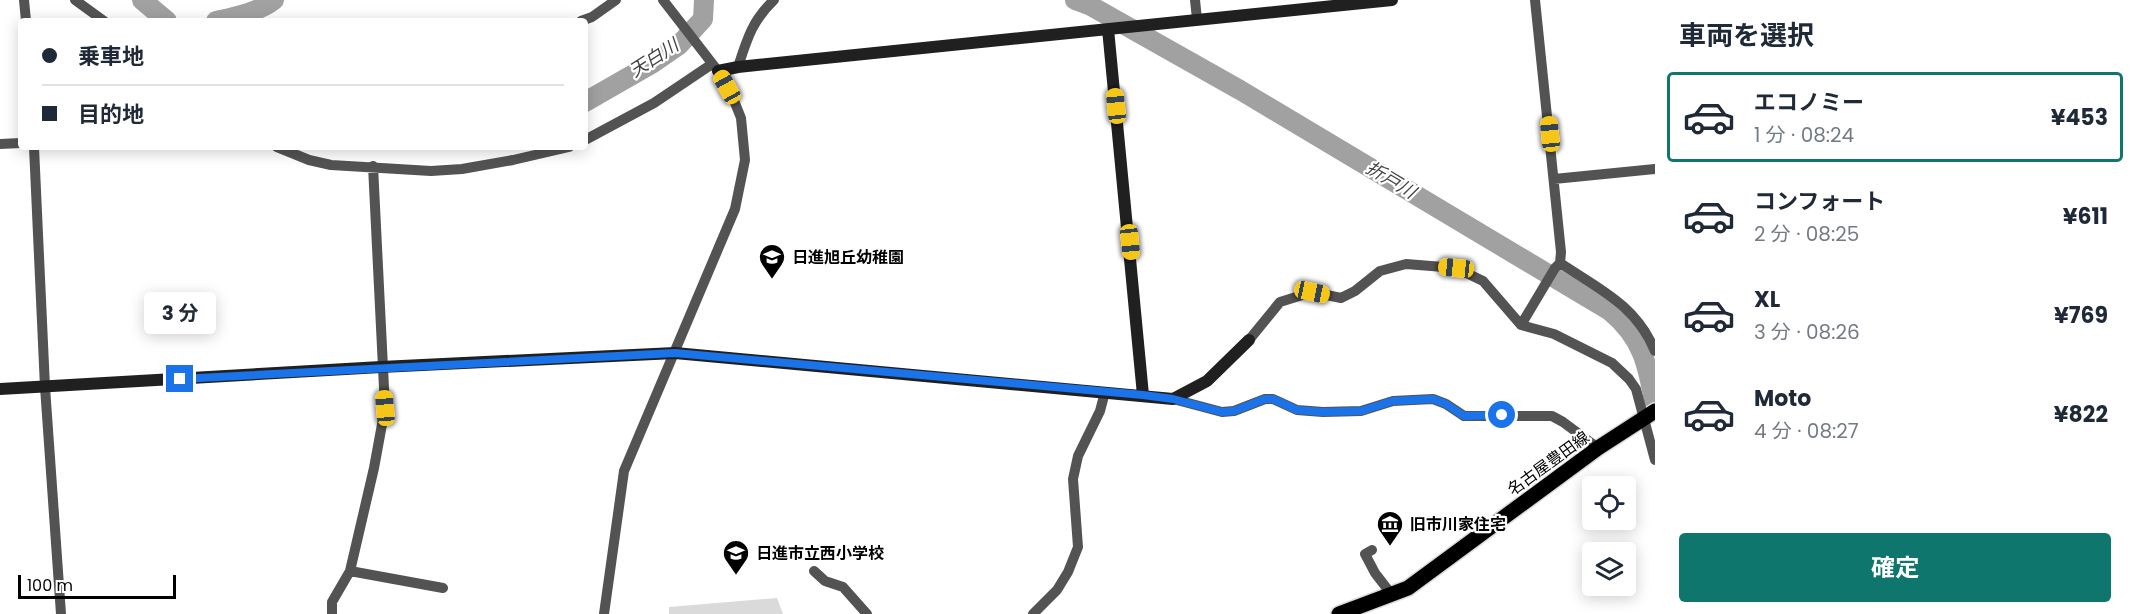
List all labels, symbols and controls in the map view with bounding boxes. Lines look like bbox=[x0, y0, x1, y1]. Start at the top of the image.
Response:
text: 車両を選択 bbox=[1679, 17, 1814, 54]
water label: 天白川 bbox=[624, 31, 685, 83]
text: 乗車地 bbox=[78, 41, 144, 72]
car bbox=[710, 67, 744, 107]
car bbox=[1105, 87, 1127, 125]
text: エコノミー bbox=[1754, 87, 1864, 118]
icon: car bbox=[1682, 90, 1736, 144]
text: 目的地 bbox=[78, 99, 144, 130]
text: ¥453 bbox=[2051, 102, 2108, 133]
car bbox=[1539, 115, 1561, 153]
text: 1 分 · 08:24 bbox=[1754, 121, 1854, 149]
water label: 折戸川 bbox=[1362, 155, 1423, 205]
text: コンフォート bbox=[1754, 186, 1885, 217]
icon: car bbox=[1682, 189, 1736, 243]
text: ¥611 bbox=[2063, 201, 2108, 232]
text: 2 分 · 08:25 bbox=[1754, 220, 1859, 248]
car bbox=[1119, 223, 1141, 261]
school or university icon: 日進旭丘幼稚園 bbox=[757, 242, 787, 280]
place label: 日進旭丘幼稚園 bbox=[792, 246, 904, 269]
car bbox=[1437, 257, 1475, 279]
car bbox=[1293, 279, 1331, 305]
text: XL bbox=[1754, 284, 1780, 315]
icon: car bbox=[1682, 288, 1736, 342]
callout: 3 分 bbox=[144, 292, 216, 334]
text: 3 分 bbox=[162, 299, 198, 327]
text: ¥769 bbox=[2054, 300, 2108, 331]
text: 3 分 · 08:26 bbox=[1754, 318, 1860, 346]
route end bbox=[166, 365, 193, 392]
text: Moto bbox=[1754, 383, 1811, 414]
icon: car bbox=[1682, 387, 1736, 441]
car bbox=[374, 389, 396, 427]
text: ¥822 bbox=[2054, 399, 2108, 430]
route start bbox=[1488, 401, 1515, 428]
text: 4 分 · 08:27 bbox=[1754, 417, 1859, 445]
street label: 名古屋豊田線 bbox=[1503, 426, 1594, 501]
map controls bbox=[1582, 476, 1636, 596]
button: locate bbox=[1582, 476, 1636, 530]
museum icon: 旧市川家住宅 bbox=[1375, 509, 1405, 547]
place label: 旧市川家住宅 bbox=[1410, 513, 1506, 536]
button: 確定 bbox=[1679, 533, 2111, 602]
school or university icon: 日進市立西小学校 bbox=[721, 538, 751, 576]
place label: 日進市立西小学校 bbox=[756, 542, 884, 565]
button: layers bbox=[1582, 542, 1636, 596]
scale bar bbox=[18, 572, 176, 600]
text: 100 m bbox=[27, 574, 73, 597]

